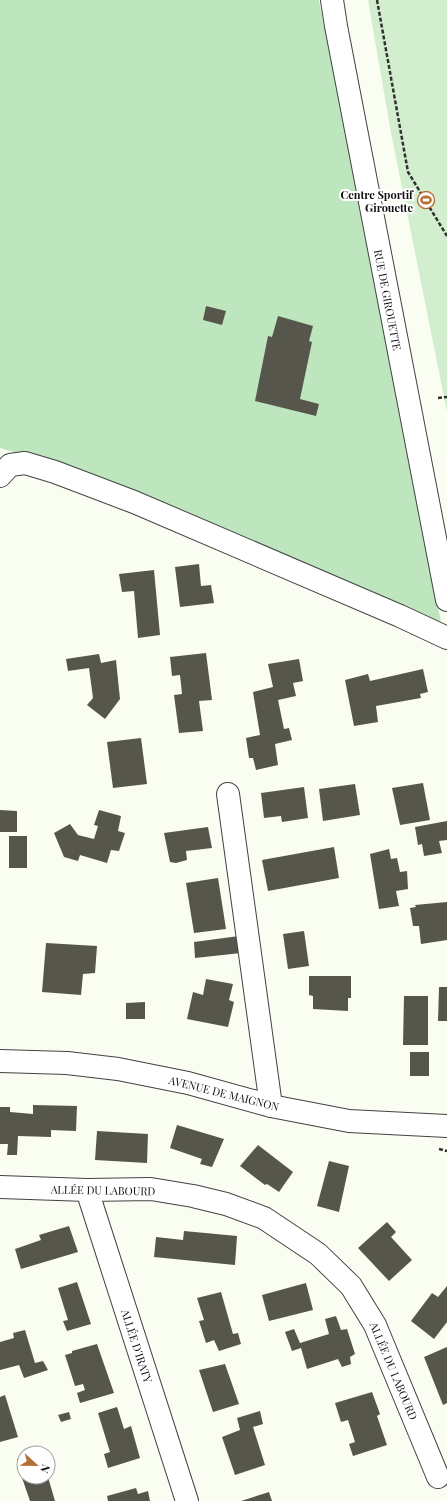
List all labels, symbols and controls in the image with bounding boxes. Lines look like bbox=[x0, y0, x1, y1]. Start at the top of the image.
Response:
place label: Centre Sportif Girouette bbox=[340, 187, 414, 215]
sports icon: Centre Sportif Girouette bbox=[416, 190, 436, 210]
street label: RUE DE GIROUETTE bbox=[371, 248, 405, 352]
street label: AVENUE DE MAIGNON bbox=[166, 1072, 281, 1114]
street label: ALLÉE DU LABOURD bbox=[50, 1182, 155, 1198]
street label: ALLÉE D'IRATY bbox=[118, 1306, 156, 1385]
street label: ALLÉE DU LABOURD bbox=[366, 1319, 421, 1422]
north arrow bbox=[16, 1445, 56, 1485]
text: N bbox=[37, 1462, 54, 1475]

